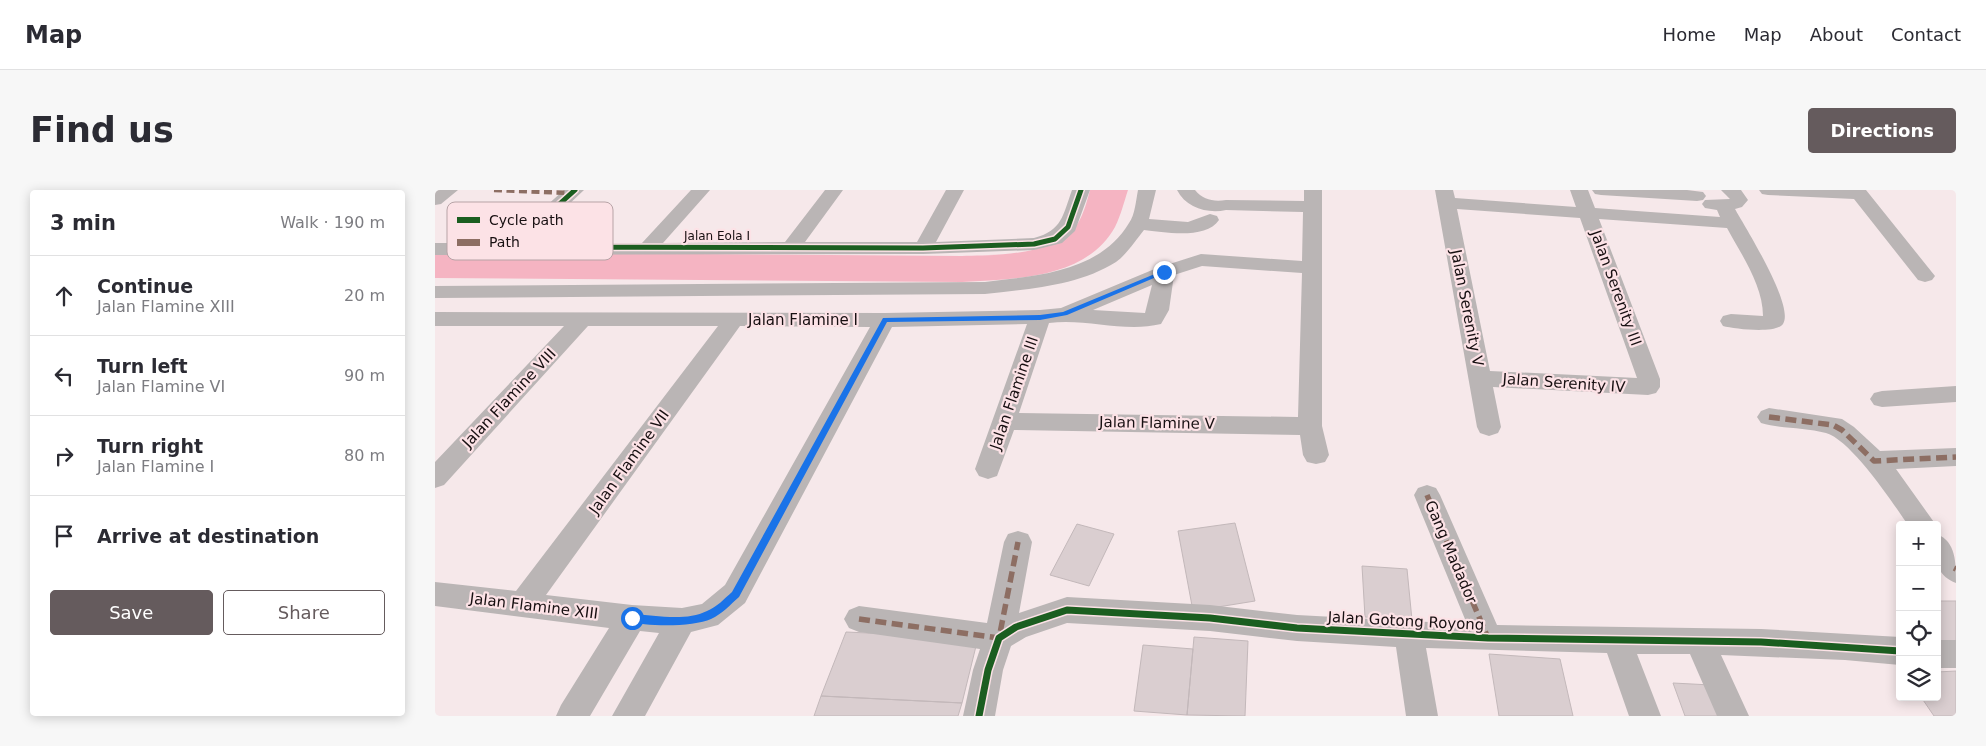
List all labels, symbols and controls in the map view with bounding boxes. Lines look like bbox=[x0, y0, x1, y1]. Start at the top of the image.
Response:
text: Map bbox=[25, 21, 82, 49]
text: Home bbox=[1663, 24, 1716, 45]
text: Map bbox=[1744, 24, 1782, 45]
text: About bbox=[1810, 24, 1863, 45]
text: Contact bbox=[1891, 24, 1961, 45]
button: Directions bbox=[1808, 108, 1956, 153]
text: Find us bbox=[30, 110, 174, 150]
legend bbox=[447, 202, 613, 260]
text: 3 min bbox=[50, 211, 116, 235]
text: Cycle path bbox=[489, 212, 564, 228]
text: Walk · 190 m bbox=[280, 213, 385, 232]
street label: Jalan Serenity III bbox=[1586, 227, 1645, 348]
street label: Jalan Eola I bbox=[683, 229, 750, 243]
text: Path bbox=[489, 234, 520, 250]
street label: Jalan Serenity V bbox=[1447, 247, 1487, 369]
route end bbox=[1153, 261, 1176, 284]
text: Continue bbox=[97, 275, 193, 297]
icon: ahead bbox=[50, 282, 78, 310]
text: 20 m bbox=[344, 286, 385, 305]
text: Jalan Flamine XIII bbox=[97, 297, 235, 316]
street label: Jalan Flamine I bbox=[747, 311, 858, 329]
street label: Jalan Flamine III bbox=[986, 334, 1042, 453]
street label: Jalan Flamine VIII bbox=[458, 345, 560, 452]
text: Turn left bbox=[97, 355, 188, 377]
icon: left bbox=[50, 362, 78, 390]
text: 90 m bbox=[344, 366, 385, 385]
street label: Jalan Serenity IV bbox=[1501, 370, 1627, 396]
text: Jalan Flamine VI bbox=[97, 377, 225, 396]
street label: Jalan Flamine VII bbox=[585, 406, 673, 519]
street label: Jalan Flamine V bbox=[1098, 413, 1216, 433]
text: Turn right bbox=[97, 435, 203, 457]
icon: right bbox=[50, 442, 78, 470]
text: 80 m bbox=[344, 446, 385, 465]
text: Jalan Flamine I bbox=[97, 457, 214, 476]
street label: Gang Madador bbox=[1421, 498, 1481, 607]
map controls bbox=[1896, 521, 1941, 701]
button: + bbox=[1896, 521, 1941, 566]
icon: arrive bbox=[50, 522, 78, 550]
text: Arrive at destination bbox=[97, 525, 319, 547]
button: − bbox=[1896, 566, 1941, 611]
street label: Jalan Flamine XIII bbox=[468, 589, 599, 623]
button: Save bbox=[50, 590, 213, 635]
button: Share bbox=[223, 590, 385, 635]
route start bbox=[621, 607, 644, 630]
street label: Jalan Gotong Royong bbox=[1326, 608, 1485, 634]
button: locate bbox=[1896, 611, 1941, 656]
button: layers bbox=[1896, 656, 1941, 701]

